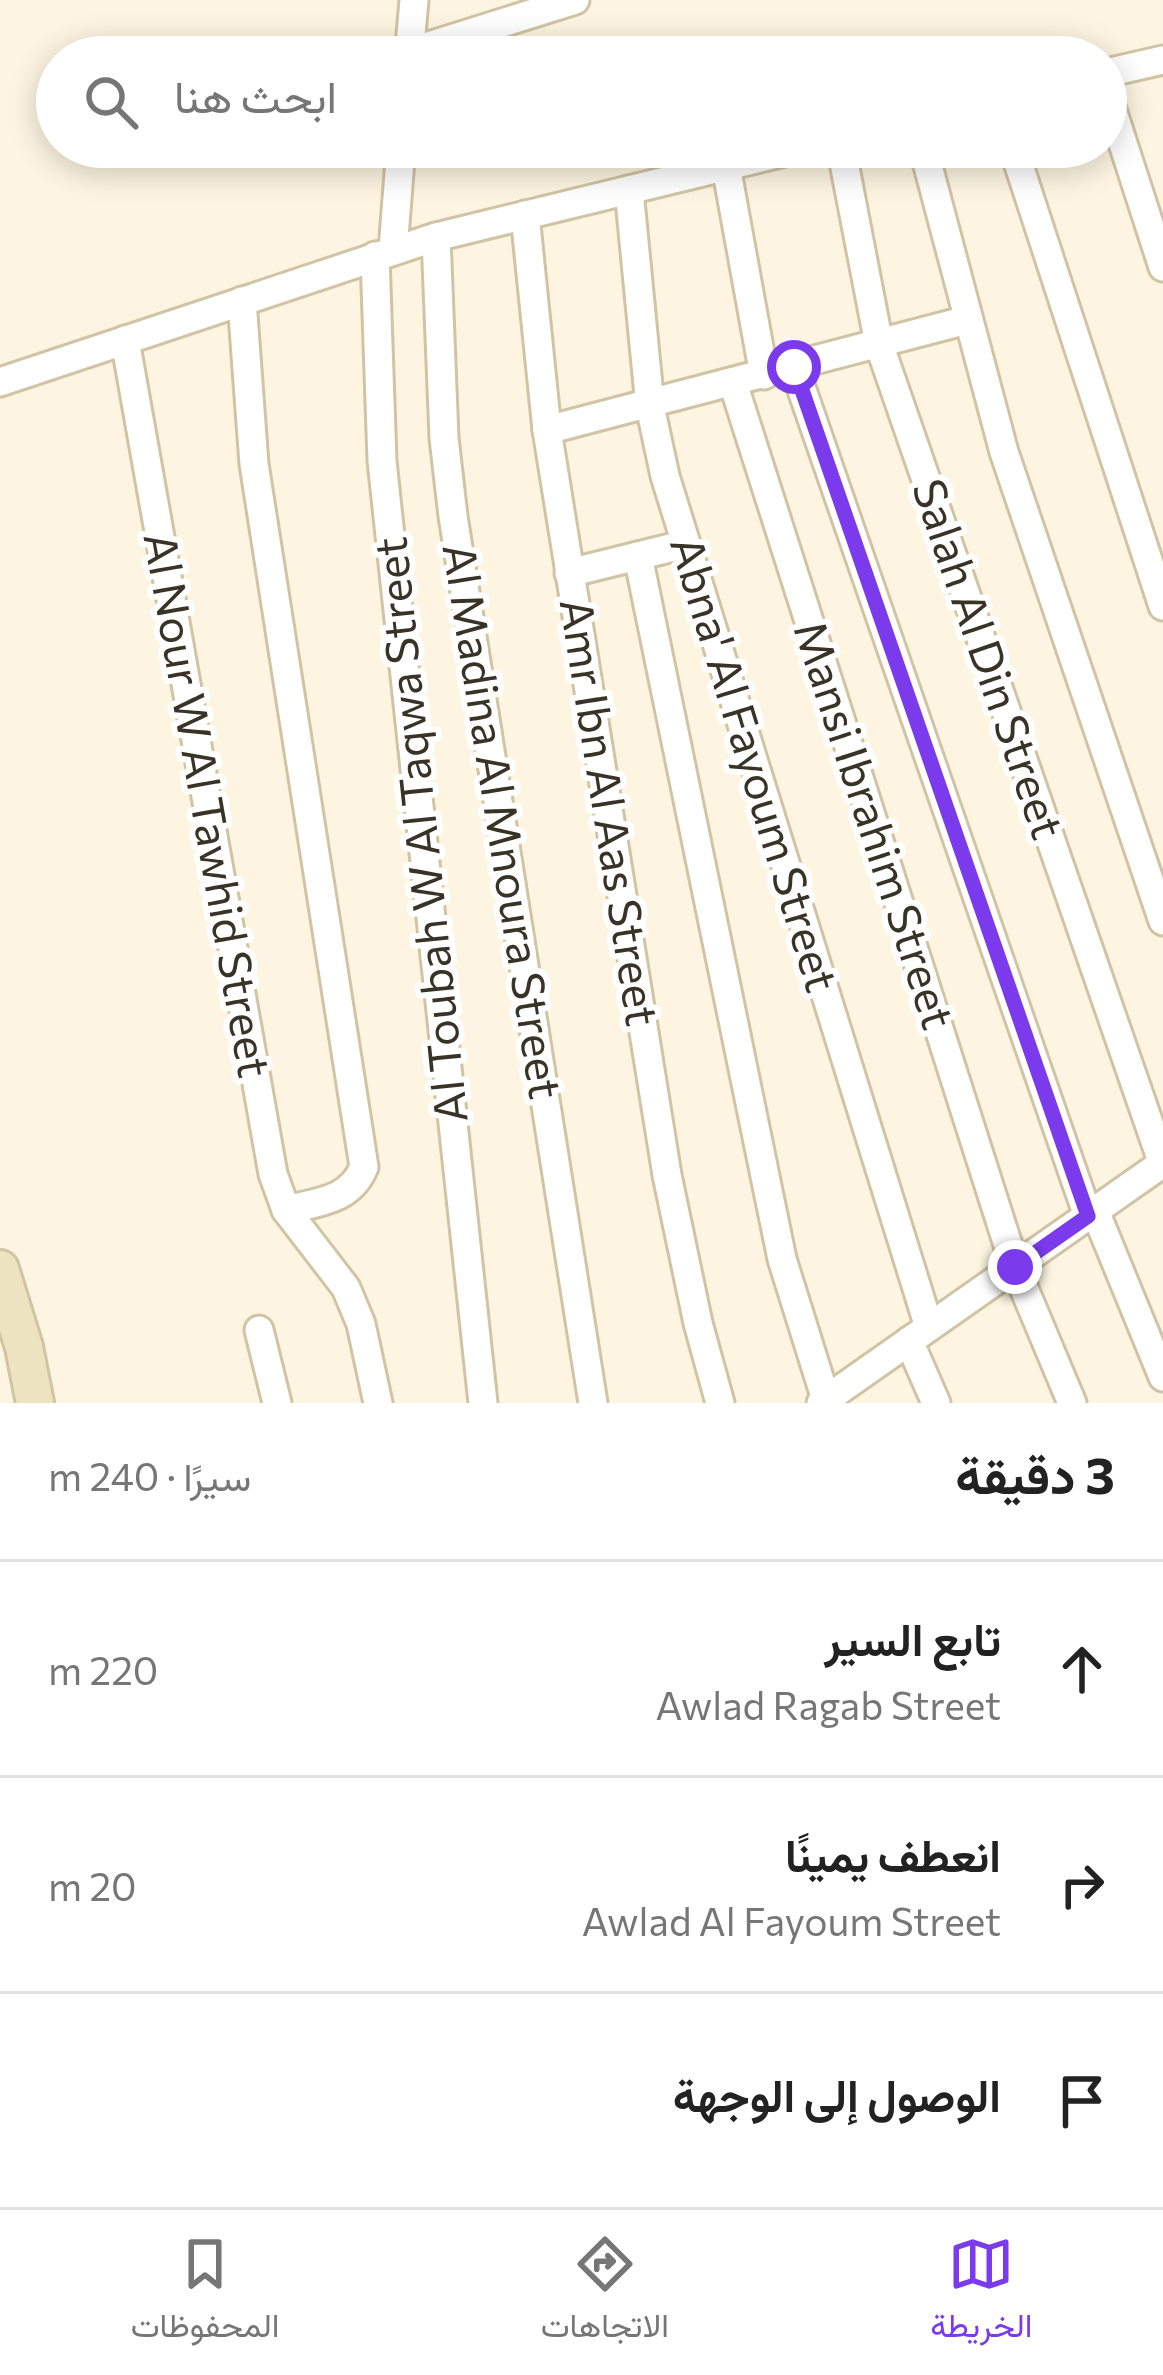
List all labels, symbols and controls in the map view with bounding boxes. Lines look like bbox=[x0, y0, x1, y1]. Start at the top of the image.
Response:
search box bbox=[36, 36, 1127, 168]
text: ابحث هنا bbox=[174, 67, 337, 122]
icon: search bbox=[78, 69, 144, 135]
route start bbox=[767, 340, 821, 394]
street label: Salah Al Din Street bbox=[903, 471, 1078, 845]
street label: Al Nour W Al Tawhid Street bbox=[134, 528, 285, 1081]
street label: Abna' Al Fayoum Street bbox=[661, 529, 852, 998]
street label: Al Toubah W Al Taqwa Street bbox=[360, 535, 477, 1126]
street label: Al Madina Al Mnoura Street bbox=[433, 539, 576, 1102]
street label: Amr Ibn Al Aas Street bbox=[551, 594, 672, 1029]
street label: Mansi Ibrahim Street bbox=[785, 613, 968, 1035]
route end bbox=[988, 1240, 1042, 1294]
text: 3 دقيقة bbox=[955, 1442, 1115, 1505]
text: سيرًا · 240 m bbox=[48, 1451, 251, 1499]
text: تابع السير bbox=[825, 1610, 1001, 1665]
icon: ahead bbox=[1049, 1636, 1115, 1702]
text: 220 m bbox=[48, 1645, 158, 1693]
text: Awlad Ragab Street bbox=[656, 1680, 1001, 1728]
text: انعطف يمينًا bbox=[785, 1826, 1001, 1881]
icon: right bbox=[1049, 1852, 1115, 1918]
text: 20 m bbox=[48, 1861, 136, 1909]
text: Awlad Al Fayoum Street bbox=[582, 1896, 1001, 1944]
text: الوصول إلى الوجهة bbox=[673, 2066, 1001, 2121]
icon: arrive bbox=[1049, 2068, 1115, 2134]
tab: المحفوظات bbox=[131, 2231, 279, 2355]
tab: الاتجاهات bbox=[541, 2231, 669, 2355]
tab: الخريطة bbox=[930, 2231, 1032, 2355]

